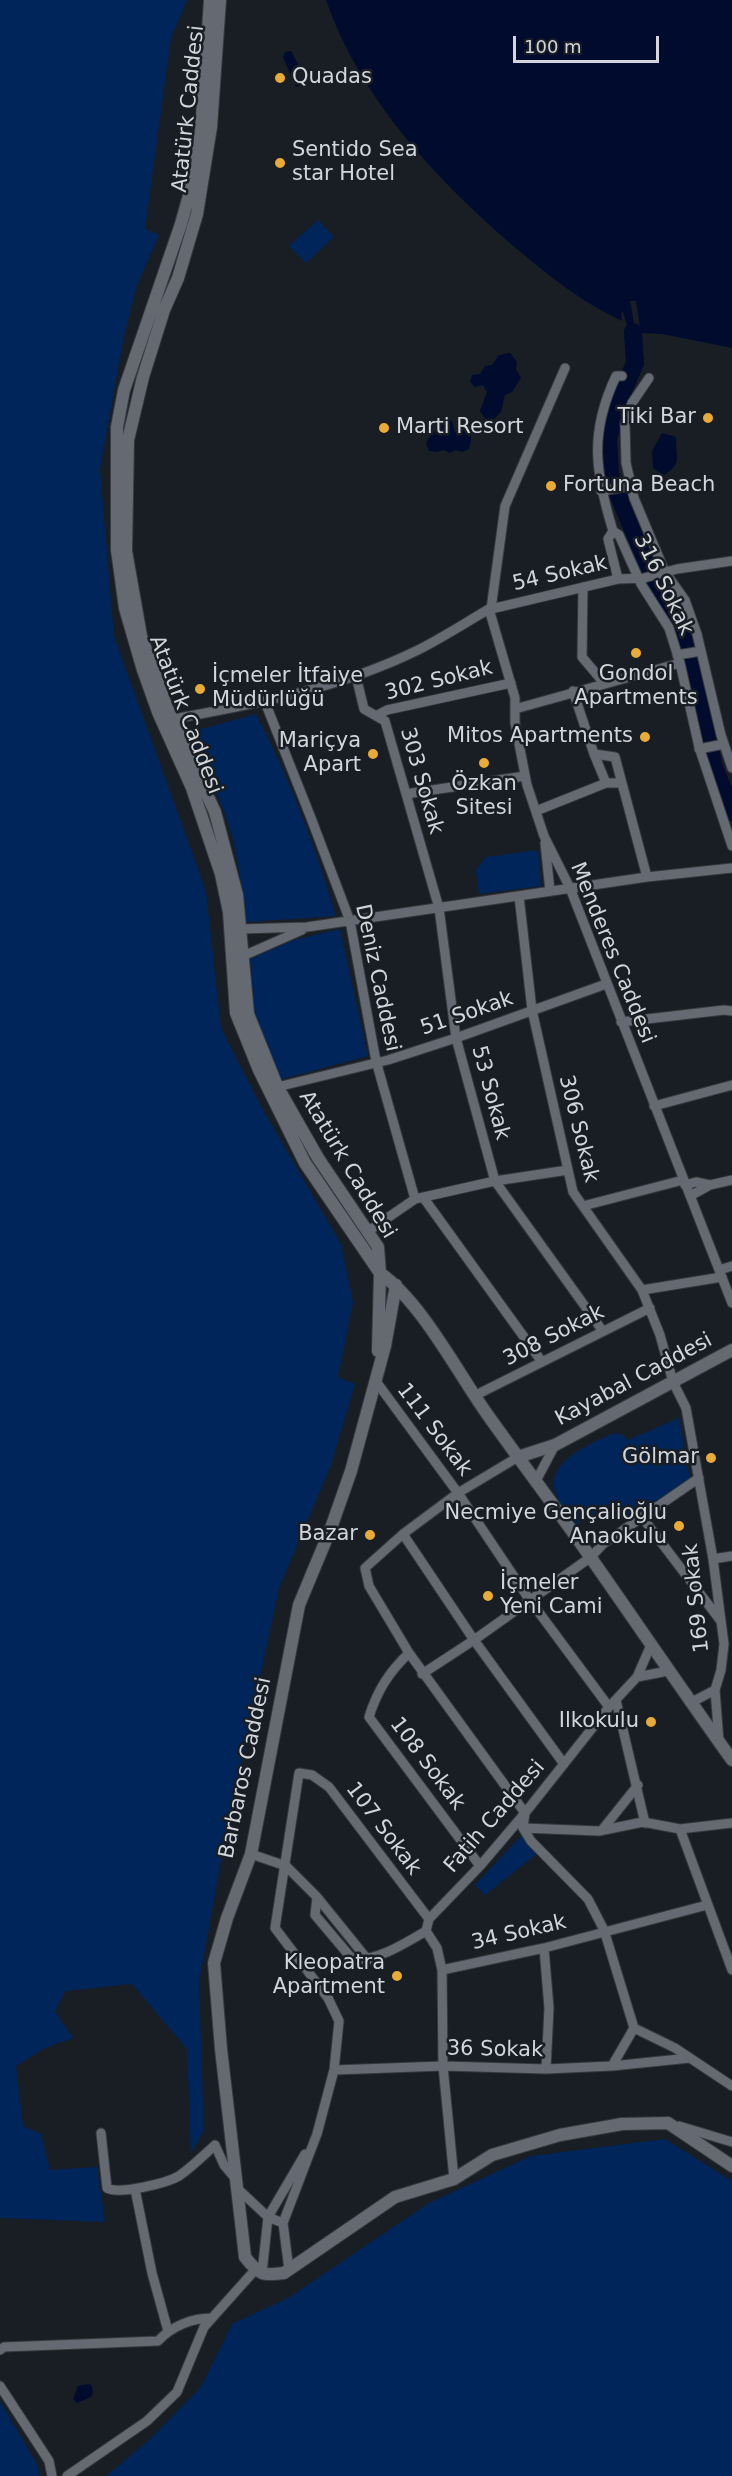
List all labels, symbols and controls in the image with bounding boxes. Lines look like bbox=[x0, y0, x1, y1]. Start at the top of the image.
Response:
street label: Atatürk Caddesi bbox=[168, 24, 210, 194]
scale bar bbox=[516, 24, 662, 62]
text: 100 m bbox=[524, 36, 582, 57]
place label: Quadas bbox=[292, 65, 372, 91]
marker: Quadas bbox=[273, 71, 287, 85]
place label: Sentido Sea star Hotel bbox=[292, 138, 418, 188]
marker: Sentido Sea star Hotel bbox=[273, 156, 287, 170]
place label: Tiki Bar bbox=[617, 405, 696, 431]
marker: Tiki Bar bbox=[701, 411, 715, 425]
place label: Marti Resort bbox=[396, 415, 524, 441]
marker: Marti Resort bbox=[377, 421, 391, 435]
place label: Fortuna Beach bbox=[563, 473, 715, 499]
marker: Fortuna Beach bbox=[544, 479, 558, 493]
street label: 316 Sokak bbox=[628, 530, 698, 640]
street label: 54 Sokak bbox=[510, 551, 610, 597]
street label: Atatürk Caddesi bbox=[143, 632, 227, 798]
marker: Gondol Apartments bbox=[629, 646, 643, 660]
street label: 302 Sokak bbox=[383, 655, 495, 707]
place label: Gondol Apartments bbox=[574, 662, 698, 712]
place label: İçmeler İtfaiye Müdürlüğü bbox=[212, 664, 363, 714]
marker: İçmeler İtfaiye Müdürlüğü bbox=[193, 682, 207, 696]
place label: Mitos Apartments bbox=[447, 724, 633, 750]
street label: 303 Sokak bbox=[394, 725, 448, 837]
place label: Mariçya Apart bbox=[279, 729, 361, 779]
marker: Mitos Apartments bbox=[638, 730, 652, 744]
marker: Mariçya Apart bbox=[366, 747, 380, 761]
marker: Özkan Sitesi bbox=[477, 756, 491, 770]
place label: Özkan Sitesi bbox=[451, 772, 517, 822]
street label: Menderes Caddesi bbox=[564, 859, 660, 1047]
street label: Deniz Caddesi bbox=[349, 902, 405, 1054]
street label: 51 Sokak bbox=[417, 986, 517, 1042]
street label: 53 Sokak bbox=[465, 1043, 515, 1143]
street label: 306 Sokak bbox=[552, 1073, 604, 1185]
street label: Atatürk Caddesi bbox=[293, 1087, 401, 1243]
street label: 308 Sokak bbox=[499, 1300, 609, 1372]
street label: Kayabal Caddesi bbox=[551, 1328, 717, 1432]
street label: 111 Sokak bbox=[391, 1379, 477, 1481]
place label: Gölmar bbox=[622, 1445, 699, 1471]
marker: Gölmar bbox=[704, 1451, 718, 1465]
place label: Necmiye Gençalioğlu Anaokulu bbox=[445, 1501, 667, 1551]
marker: Necmiye Gençalioğlu Anaokulu bbox=[672, 1519, 686, 1533]
place label: Bazar bbox=[298, 1522, 358, 1548]
marker: Bazar bbox=[363, 1528, 377, 1542]
street label: 169 Sokak bbox=[679, 1542, 715, 1654]
place label: İçmeler Yeni Cami bbox=[500, 1571, 603, 1621]
marker: İçmeler Yeni Cami bbox=[481, 1589, 495, 1603]
street label: Barbaros Caddesi bbox=[214, 1675, 278, 1861]
place label: Ilkokulu bbox=[559, 1709, 639, 1735]
street label: 108 Sokak bbox=[384, 1713, 470, 1815]
marker: Ilkokulu bbox=[644, 1715, 658, 1729]
street label: Fatih Caddesi bbox=[439, 1756, 551, 1878]
street label: 107 Sokak bbox=[340, 1778, 426, 1880]
street label: 34 Sokak bbox=[469, 1910, 569, 1956]
place label: Kleopatra Apartment bbox=[273, 1951, 385, 2001]
marker: Kleopatra Apartment bbox=[390, 1969, 404, 1983]
street label: 36 Sokak bbox=[447, 2037, 543, 2063]

